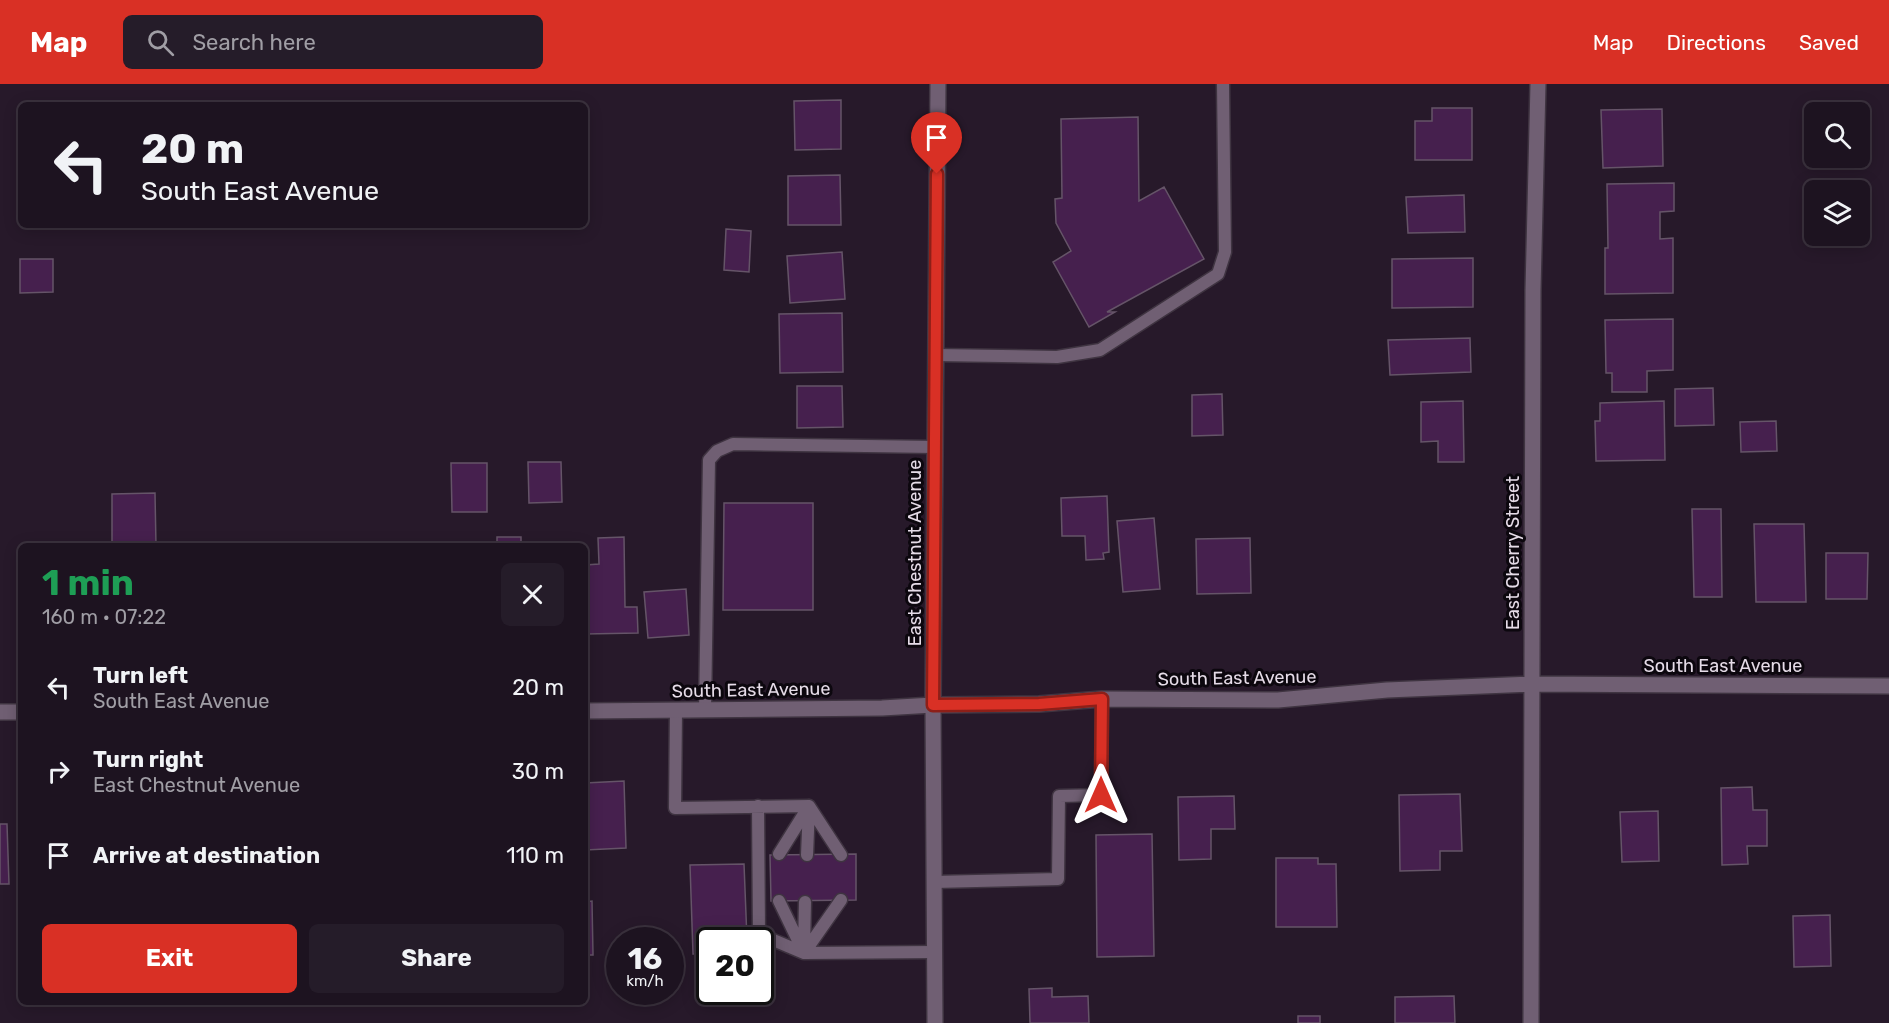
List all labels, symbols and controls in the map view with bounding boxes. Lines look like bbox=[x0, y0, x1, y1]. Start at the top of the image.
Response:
search box bbox=[123, 15, 543, 69]
text: Map bbox=[30, 26, 87, 59]
icon: search bbox=[144, 26, 177, 59]
text: Search here bbox=[192, 29, 316, 56]
text: Map bbox=[1593, 30, 1634, 55]
text: Directions bbox=[1667, 30, 1766, 55]
text: Saved bbox=[1799, 30, 1859, 55]
map controls bbox=[1804, 102, 1870, 246]
button: search bbox=[1804, 102, 1870, 168]
pin bbox=[911, 112, 962, 174]
icon: arrive bbox=[920, 121, 953, 154]
text: 20 m bbox=[141, 124, 244, 174]
icon: left bbox=[42, 126, 120, 204]
text: South East Avenue bbox=[141, 175, 379, 207]
button: layers bbox=[1804, 180, 1870, 246]
street label: East Chestnut Avenue bbox=[904, 460, 926, 646]
street label: East Cherry Street bbox=[1502, 476, 1524, 630]
text: 1 min bbox=[42, 561, 134, 604]
button: close bbox=[501, 563, 564, 626]
text: 160 m · 07:22 bbox=[42, 605, 166, 629]
street label: South East Avenue bbox=[1644, 655, 1802, 677]
text: Turn left bbox=[93, 662, 188, 689]
street label: South East Avenue bbox=[1157, 666, 1317, 690]
icon: left bbox=[42, 671, 75, 704]
text: 20 m bbox=[512, 674, 564, 701]
street label: South East Avenue bbox=[671, 678, 831, 702]
text: South East Avenue bbox=[93, 689, 269, 713]
text: Turn right bbox=[93, 746, 203, 773]
icon: right bbox=[42, 755, 75, 788]
text: 30 m bbox=[512, 758, 564, 785]
position arrow bbox=[1069, 763, 1133, 827]
text: East Chestnut Avenue bbox=[93, 773, 300, 797]
icon: arrive bbox=[42, 839, 75, 872]
text: Arrive at destination bbox=[93, 842, 320, 869]
text: 110 m bbox=[506, 842, 564, 869]
button: Exit bbox=[42, 924, 297, 993]
button: Share bbox=[309, 924, 564, 993]
speed limit sign: 20 bbox=[696, 927, 774, 1005]
text: 16 bbox=[628, 941, 662, 977]
text: km/h bbox=[626, 972, 664, 990]

